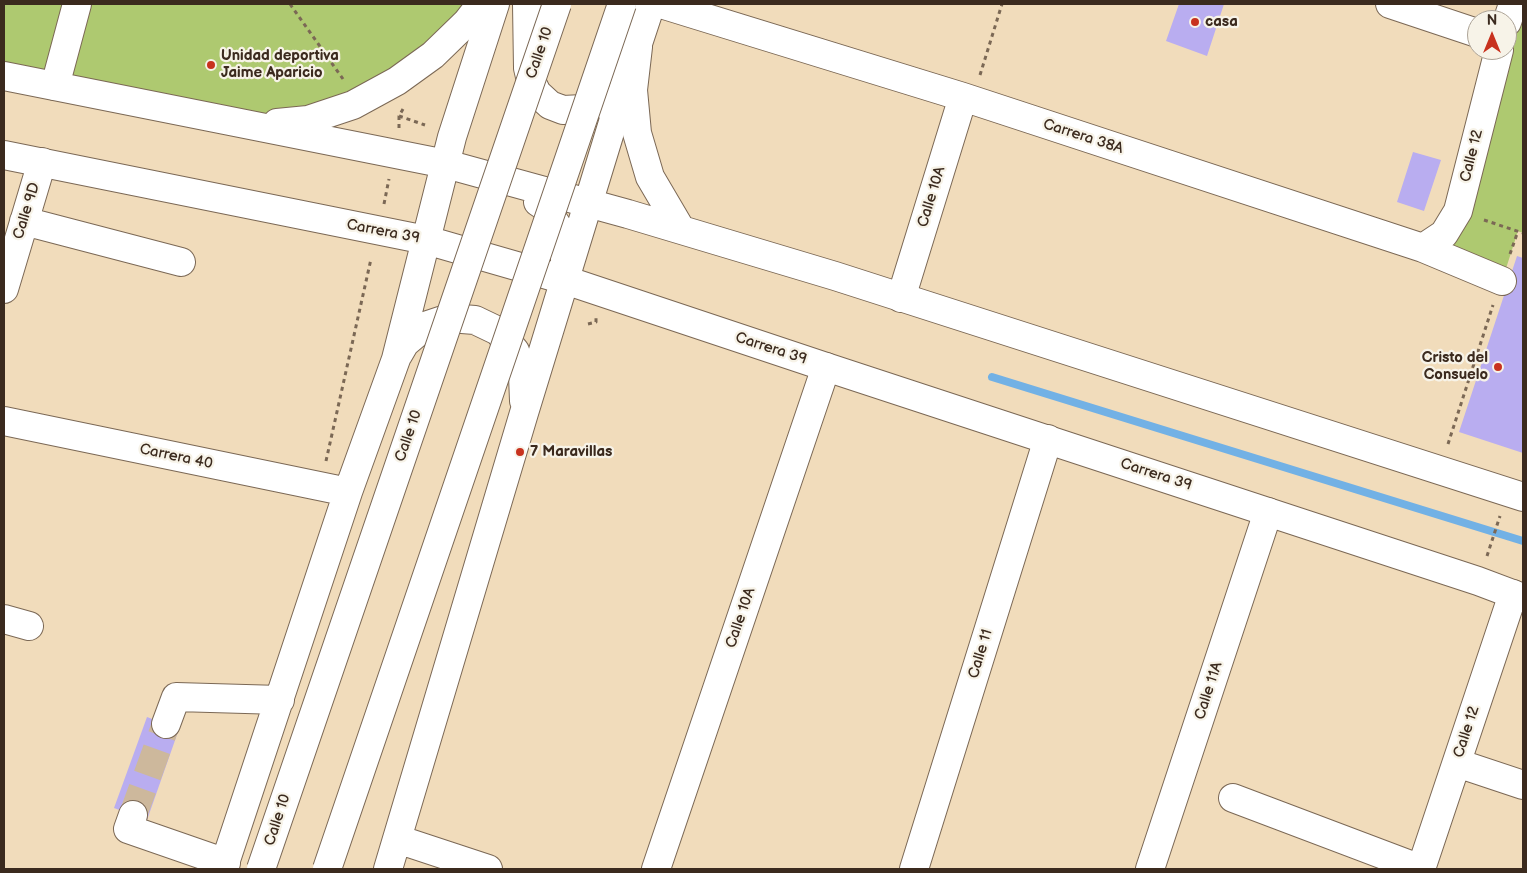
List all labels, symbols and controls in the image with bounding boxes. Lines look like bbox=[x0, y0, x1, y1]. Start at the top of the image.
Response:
north arrow bbox=[1467, 10, 1517, 60]
text: N bbox=[1487, 12, 1497, 29]
place label: casa bbox=[1205, 13, 1238, 31]
marker: casa bbox=[1189, 16, 1201, 28]
street label: Calle 10 bbox=[523, 25, 557, 81]
place label: Unidad deportiva Jaime Aparicio bbox=[221, 47, 339, 82]
marker: Unidad deportiva Jaime Aparicio bbox=[205, 59, 217, 71]
street label: Carrera 38A bbox=[1041, 116, 1125, 158]
street label: Calle 12 bbox=[1457, 128, 1487, 184]
street label: Calle 10A bbox=[914, 164, 950, 230]
street label: Calle 9D bbox=[10, 180, 44, 242]
street label: Carrera 39 bbox=[345, 216, 421, 248]
street label: Carrera 39 bbox=[733, 329, 809, 369]
place label: Cristo del Consuelo bbox=[1422, 349, 1488, 384]
marker: Cristo del Consuelo bbox=[1492, 361, 1504, 373]
street label: Calle 10 bbox=[392, 408, 426, 464]
street label: Carrera 40 bbox=[138, 440, 214, 474]
place label: 7 Maravillas bbox=[530, 443, 612, 461]
marker: 7 Maravillas bbox=[514, 446, 526, 458]
street label: Carrera 39 bbox=[1118, 455, 1194, 495]
street label: Calle 10A bbox=[722, 586, 760, 650]
street label: Calle 11 bbox=[965, 627, 997, 681]
street label: Calle 11A bbox=[1191, 660, 1227, 722]
street label: Calle 12 bbox=[1450, 704, 1484, 760]
street label: Calle 10 bbox=[261, 792, 295, 848]

